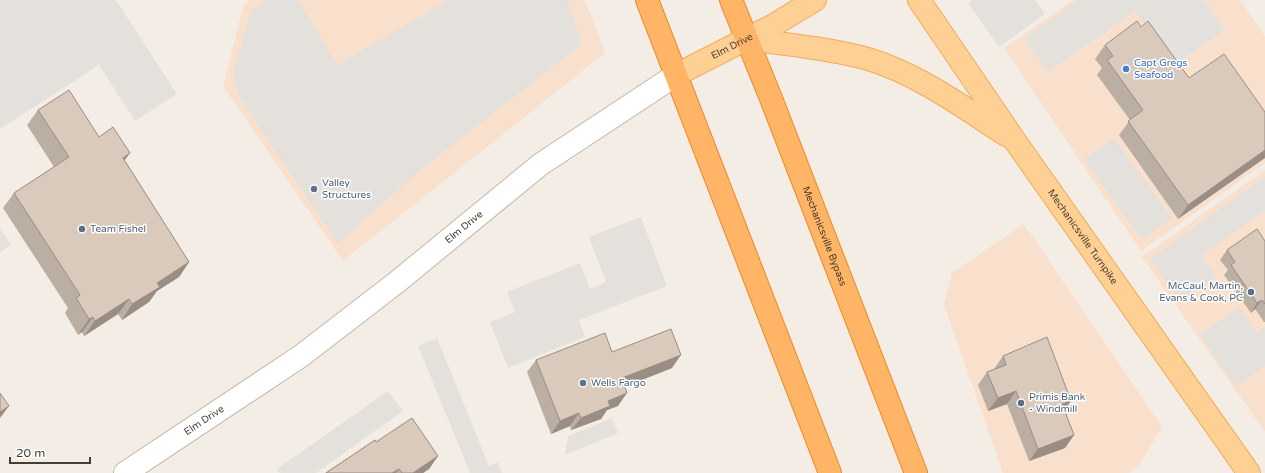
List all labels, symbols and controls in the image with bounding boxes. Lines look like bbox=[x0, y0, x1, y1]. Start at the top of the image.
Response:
street label: Elm Drive bbox=[709, 31, 755, 62]
place label: Capt Gregs Seafood bbox=[1134, 57, 1187, 81]
marker: Capt Gregs Seafood bbox=[1121, 64, 1131, 74]
place label: Valley Structures bbox=[322, 177, 371, 201]
marker: Valley Structures bbox=[309, 184, 319, 194]
street label: Mechanicsville Bypass bbox=[800, 185, 849, 288]
street label: Mechanicsville Turnpike bbox=[1045, 187, 1120, 287]
street label: Elm Drive bbox=[443, 208, 485, 246]
place label: Team Fishel bbox=[90, 223, 146, 235]
marker: Team Fishel bbox=[77, 224, 87, 234]
place label: McCaul, Martin, Evans & Cook, PC bbox=[1159, 280, 1243, 304]
marker: McCaul, Martin, Evans & Cook, PC bbox=[1246, 287, 1256, 297]
place label: Wells Fargo bbox=[591, 377, 646, 389]
marker: Wells Fargo bbox=[578, 378, 588, 388]
place label: Primis Bank - Windmill bbox=[1029, 391, 1086, 415]
marker: Primis Bank - Windmill bbox=[1016, 398, 1026, 408]
street label: Elm Drive bbox=[182, 403, 227, 438]
scale bar bbox=[10, 439, 90, 465]
text: 20 m bbox=[16, 446, 45, 460]

